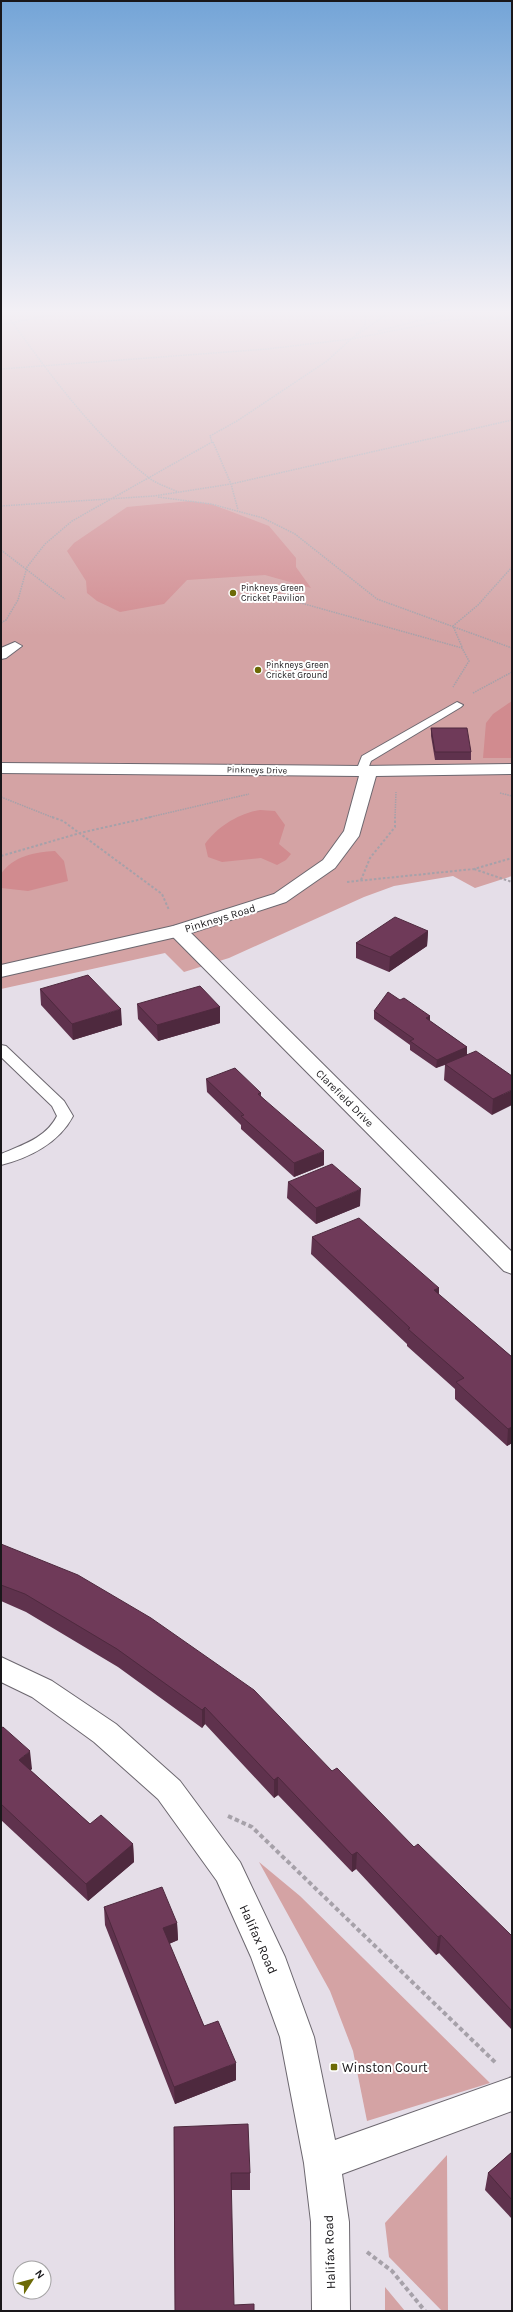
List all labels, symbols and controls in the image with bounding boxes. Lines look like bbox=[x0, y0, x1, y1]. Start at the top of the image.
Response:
place label: Pinkneys Green Cricket Pavilion bbox=[241, 583, 305, 603]
marker: Pinkneys Green Cricket Pavilion bbox=[228, 588, 238, 598]
place label: Pinkneys Green Cricket Ground bbox=[266, 660, 329, 680]
marker: Pinkneys Green Cricket Ground bbox=[253, 665, 263, 675]
street label: Pinkneys Drive bbox=[227, 764, 288, 776]
street label: Pinkneys Road bbox=[183, 902, 257, 935]
street label: Clarefield Drive bbox=[313, 1067, 376, 1130]
street label: Halifax Road bbox=[237, 1902, 281, 1976]
place label: Winston Court bbox=[342, 2060, 428, 2075]
marker: Winston Court bbox=[329, 2062, 339, 2072]
street label: Halifax Road bbox=[321, 2214, 338, 2290]
north arrow bbox=[12, 2260, 52, 2300]
text: N bbox=[32, 2267, 47, 2281]

